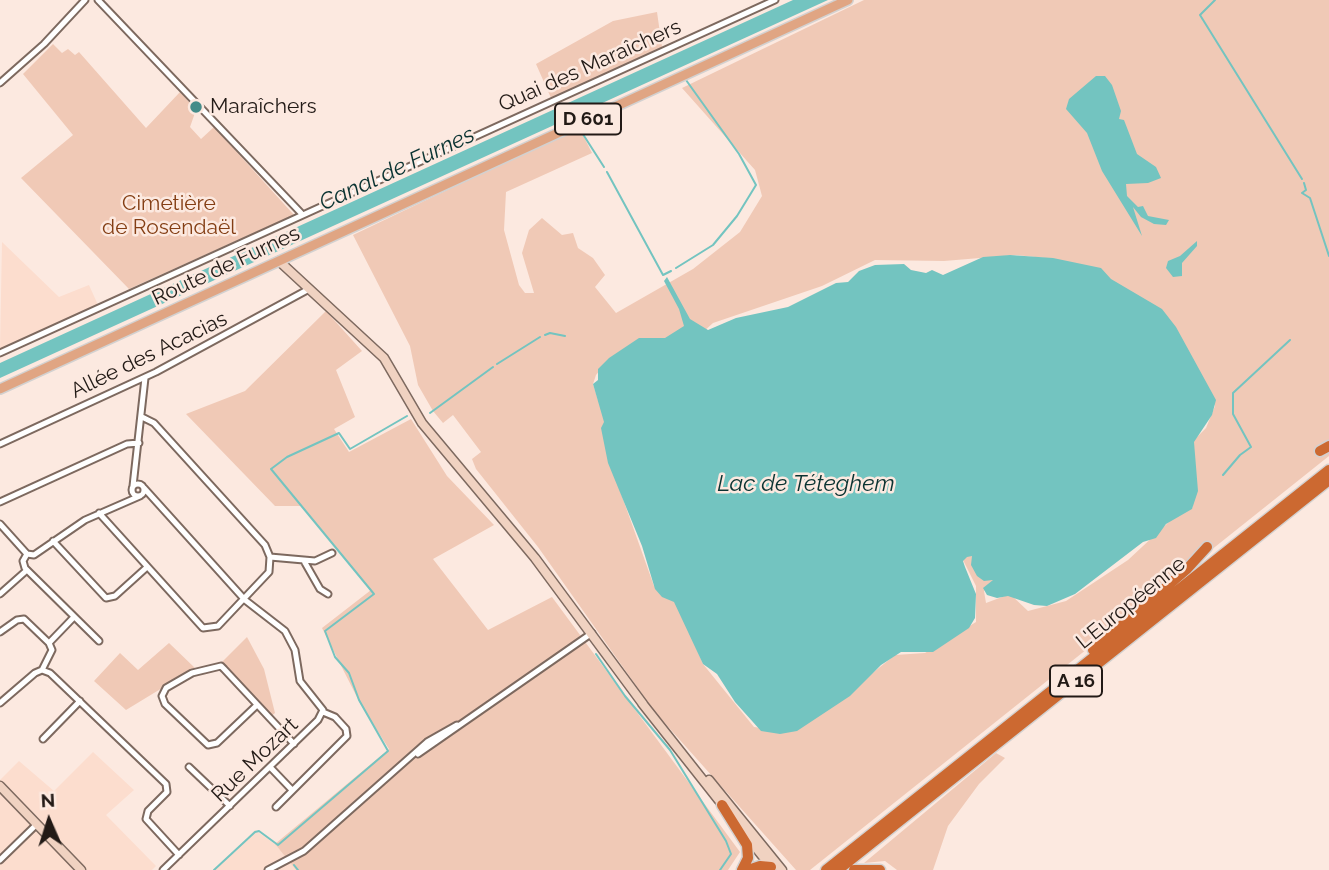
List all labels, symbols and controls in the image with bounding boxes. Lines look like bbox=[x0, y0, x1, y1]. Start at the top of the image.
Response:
street label: Quai des Maraîchers bbox=[495, 14, 685, 118]
place label: Maraîchers bbox=[210, 94, 317, 120]
marker: Maraîchers bbox=[188, 99, 204, 115]
road number: D 601 bbox=[555, 104, 621, 134]
water label: Canal de Furnes bbox=[315, 121, 479, 217]
park label: Cimetière de Rosendaël bbox=[102, 191, 236, 241]
street label: Route de Furnes bbox=[148, 221, 304, 311]
street label: Allée des Acacias bbox=[67, 306, 231, 404]
water label: Lac de Téteghem bbox=[717, 470, 895, 498]
street label: L'Européenne bbox=[1071, 551, 1191, 655]
road number: A 16 bbox=[1050, 666, 1102, 696]
street label: Rue Mozart bbox=[207, 713, 303, 807]
north arrow bbox=[14, 786, 84, 856]
text: N bbox=[40, 789, 56, 811]

